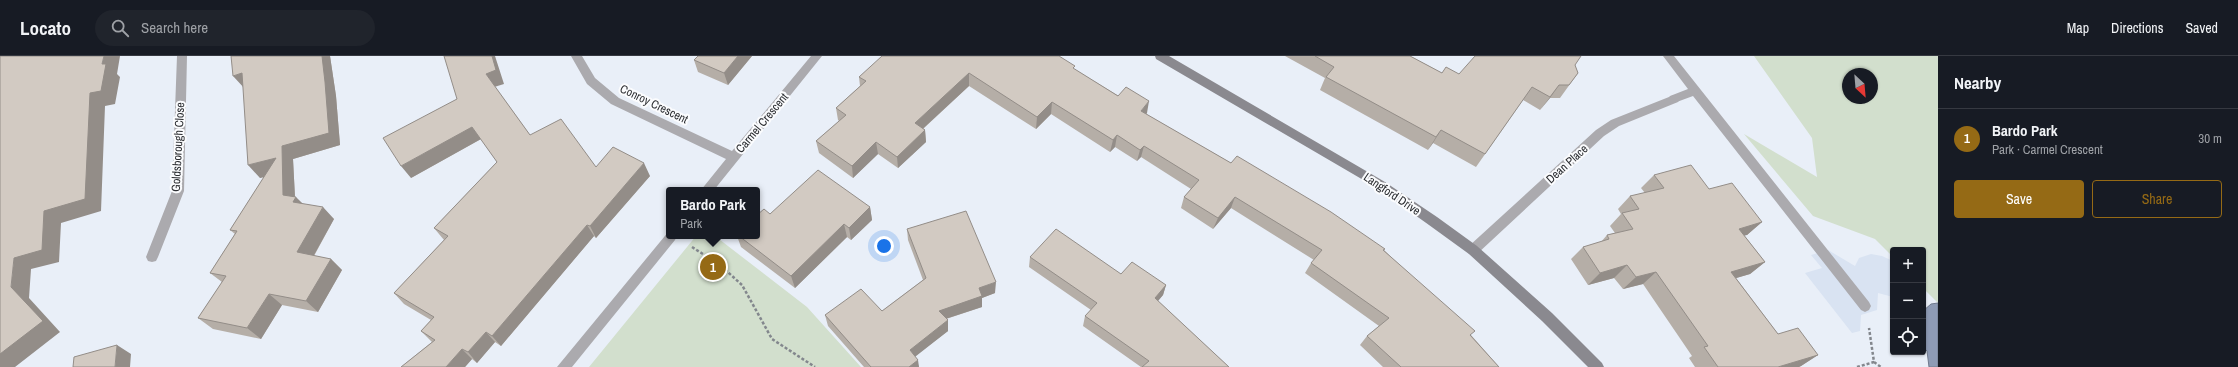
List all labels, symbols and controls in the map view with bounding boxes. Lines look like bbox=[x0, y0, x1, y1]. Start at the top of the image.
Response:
search box bbox=[95, 10, 375, 46]
text: Locato bbox=[20, 15, 71, 41]
icon: search bbox=[109, 17, 131, 39]
text: Search here bbox=[141, 17, 208, 38]
text: Map bbox=[2067, 19, 2089, 37]
text: Directions bbox=[2111, 19, 2163, 37]
text: Saved bbox=[2185, 19, 2218, 37]
north arrow bbox=[1842, 68, 1878, 104]
text: Nearby bbox=[1954, 71, 2001, 94]
street label: Conroy Crescent bbox=[617, 81, 691, 127]
street label: Carmel Crescent bbox=[732, 89, 792, 156]
street label: Goldsborough Close bbox=[168, 102, 188, 192]
text: Bardo Park bbox=[1992, 120, 2058, 141]
text: 1 bbox=[1964, 130, 1970, 147]
text: 30 m bbox=[2198, 130, 2222, 147]
street label: Dean Place bbox=[1543, 141, 1591, 187]
text: Park · Carmel Crescent bbox=[1992, 141, 2103, 158]
street label: Langford Drive bbox=[1361, 169, 1423, 219]
button: Save bbox=[1954, 180, 2084, 218]
button: Share bbox=[2092, 180, 2222, 218]
popup bbox=[666, 187, 760, 239]
text: Bardo Park bbox=[680, 194, 746, 215]
text: Park bbox=[680, 215, 702, 232]
your location bbox=[874, 236, 894, 256]
map controls bbox=[1890, 247, 1926, 355]
button: + bbox=[1890, 247, 1926, 283]
pin: 1 bbox=[700, 252, 726, 282]
button: − bbox=[1890, 283, 1926, 319]
button: locate bbox=[1890, 319, 1926, 355]

